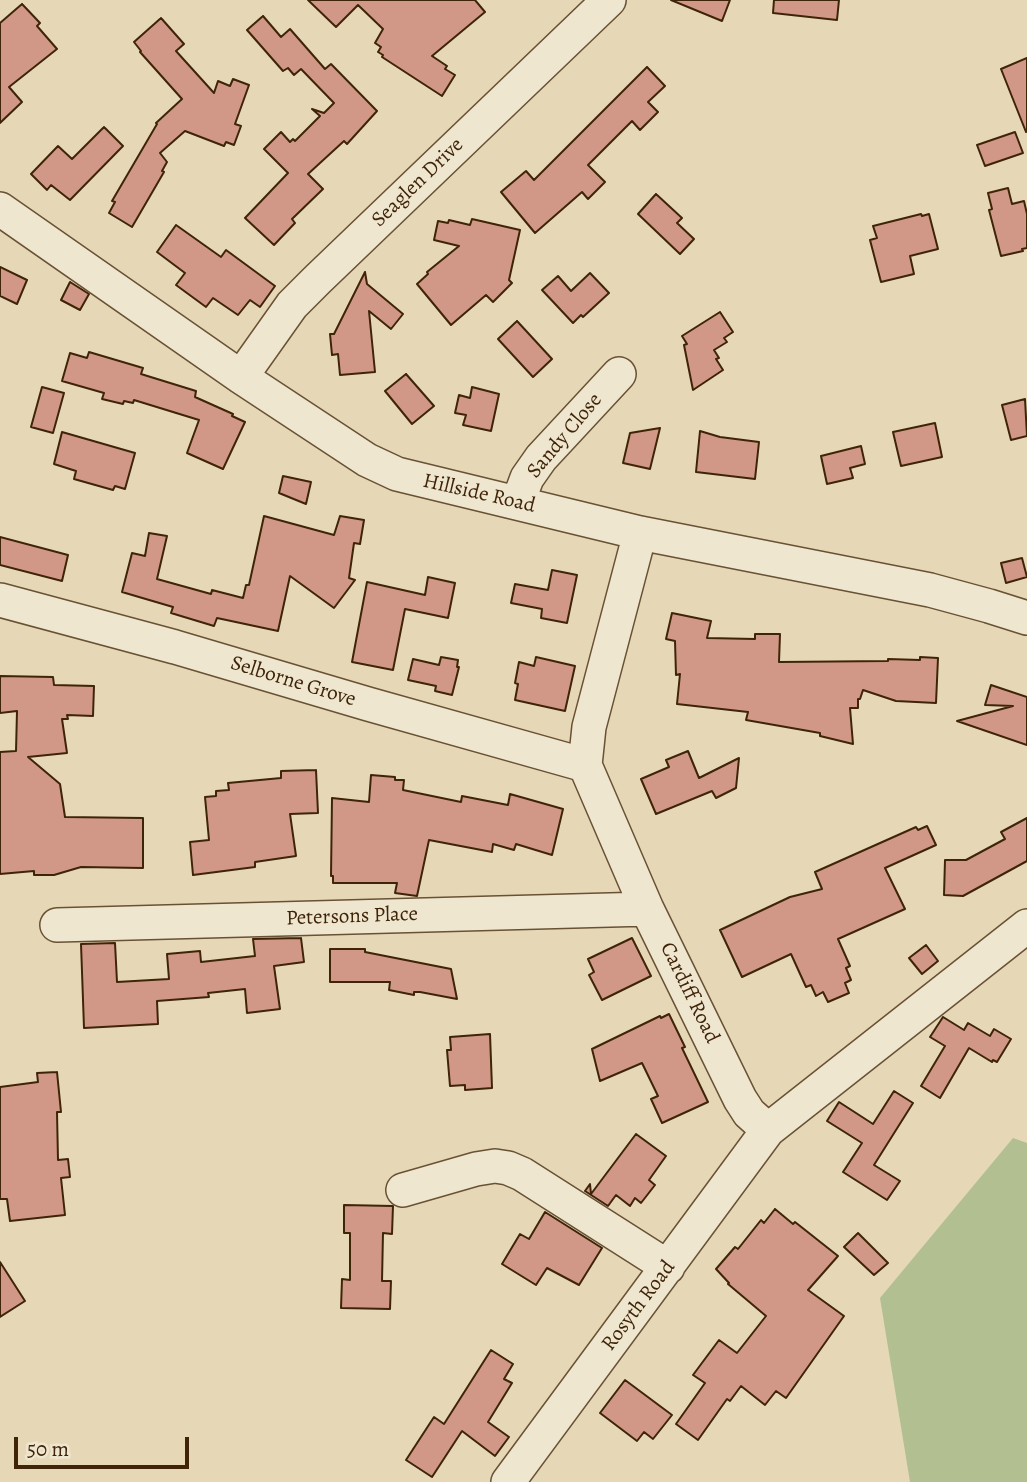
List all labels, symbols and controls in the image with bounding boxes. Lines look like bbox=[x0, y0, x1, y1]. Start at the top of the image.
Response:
street label: Seaglen Drive bbox=[367, 133, 469, 233]
street label: Sandy Close bbox=[522, 388, 608, 484]
street label: Hillside Road bbox=[420, 469, 538, 519]
street label: Selborne Grove bbox=[227, 651, 359, 713]
street label: Petersons Place bbox=[286, 902, 418, 932]
street label: Cardiff Road bbox=[654, 938, 724, 1048]
street label: Rosyth Road bbox=[597, 1256, 681, 1356]
scale bar bbox=[18, 1422, 192, 1466]
text: 50 m bbox=[27, 1435, 69, 1463]

